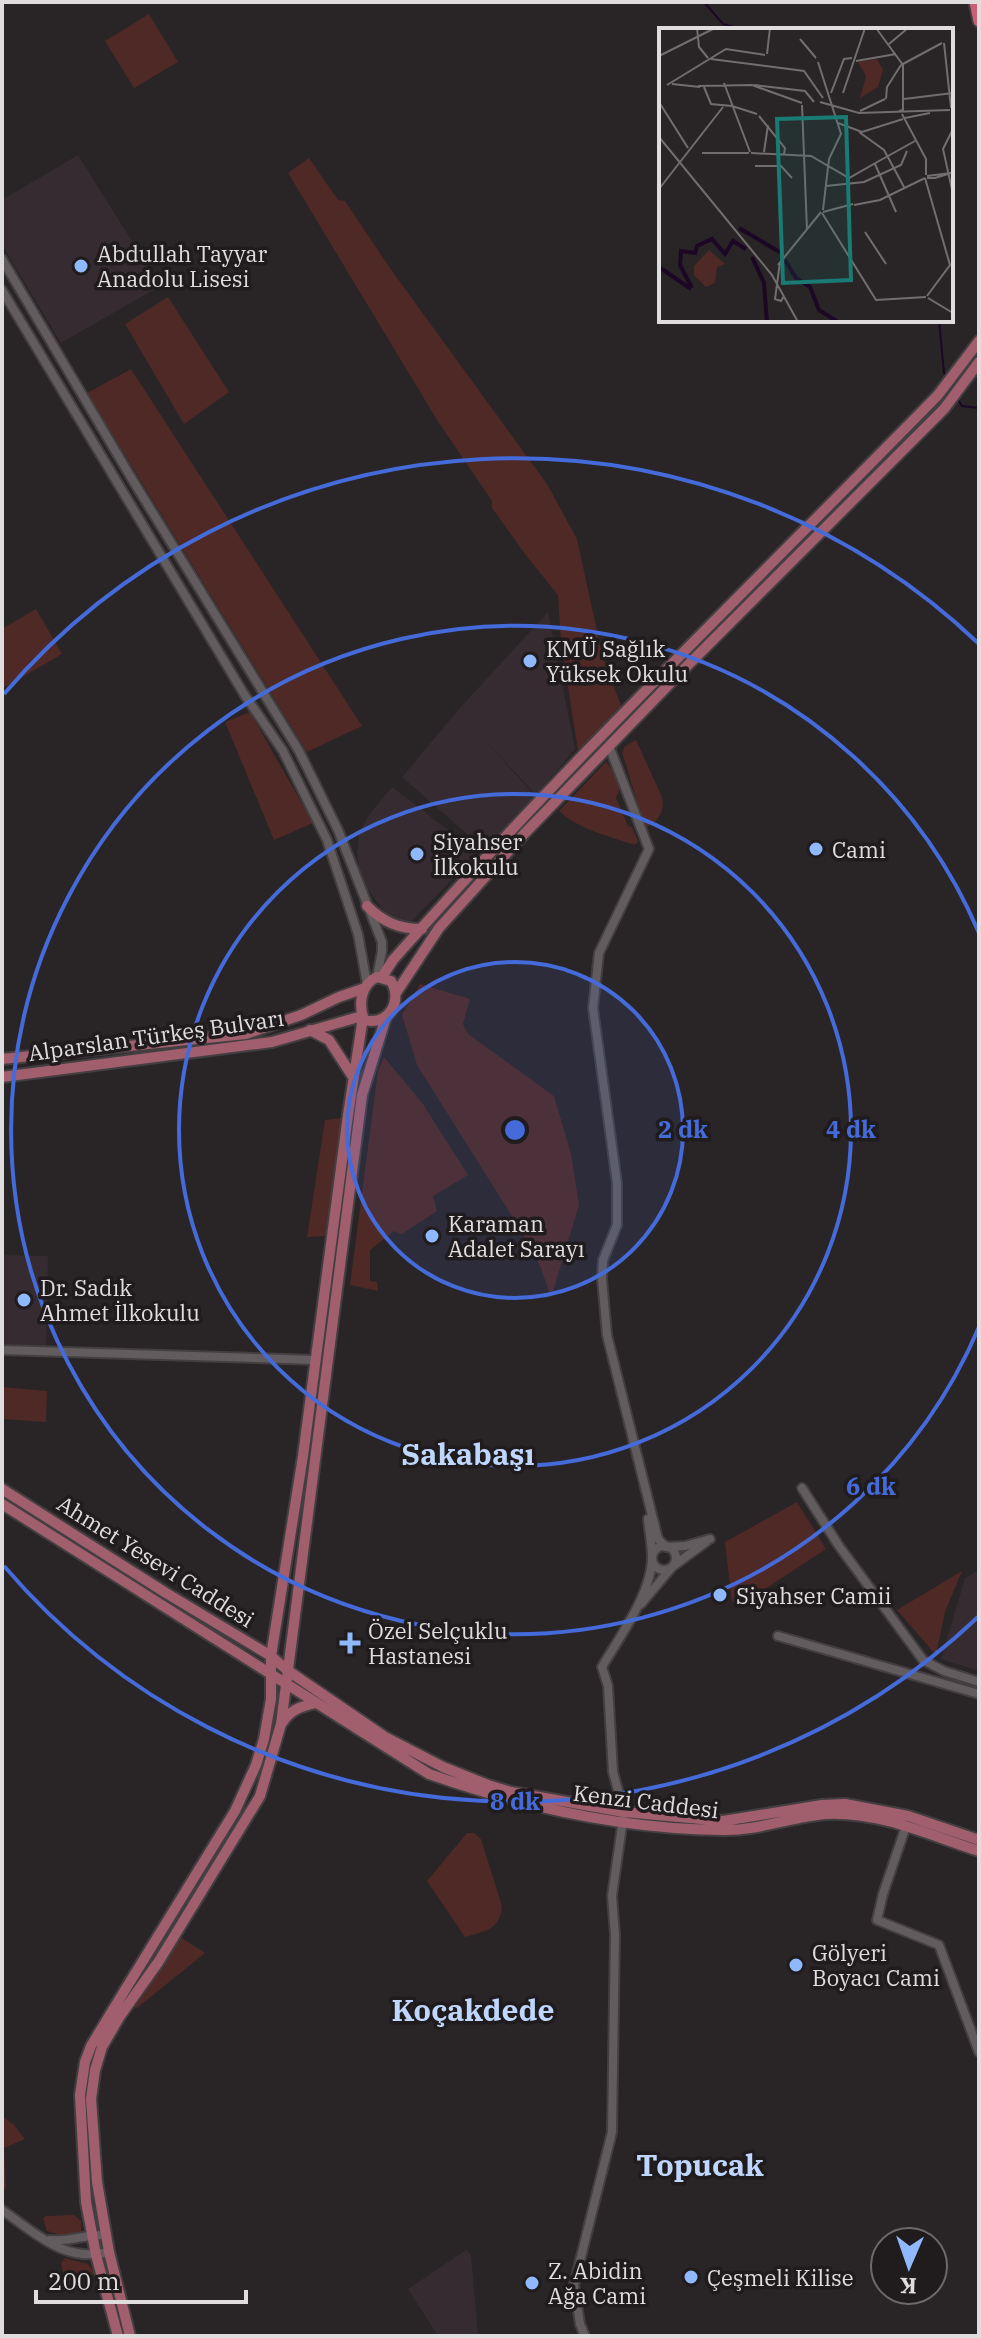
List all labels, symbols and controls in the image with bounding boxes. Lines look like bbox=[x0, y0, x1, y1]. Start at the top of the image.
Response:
inset map bbox=[659, 28, 953, 322]
place label: Abdullah Tayyar Anadolu Lisesi bbox=[97, 239, 268, 293]
marker: Abdullah Tayyar Anadolu Lisesi bbox=[72, 257, 90, 275]
place label: KMÜ Sağlık Yüksek Okulu bbox=[546, 634, 688, 688]
marker: KMÜ Sağlık Yüksek Okulu bbox=[521, 652, 539, 670]
place label: Siyahser İlkokulu bbox=[433, 827, 523, 881]
place label: Cami bbox=[832, 835, 886, 864]
marker: Cami bbox=[807, 840, 825, 858]
marker: Siyahser İlkokulu bbox=[408, 845, 426, 863]
street label: Alparslan Türkeş Bulvarı bbox=[26, 1003, 286, 1067]
text: 2 dk bbox=[658, 1113, 708, 1145]
text: 4 dk bbox=[826, 1113, 876, 1145]
centre of rings bbox=[501, 1116, 529, 1144]
place label: Karaman Adalet Sarayı bbox=[448, 1209, 585, 1263]
marker: Karaman Adalet Sarayı bbox=[423, 1227, 441, 1245]
place label: Dr. Sadık Ahmet İlkokulu bbox=[40, 1273, 200, 1327]
marker: Dr. Sadık Ahmet İlkokulu bbox=[15, 1291, 33, 1309]
district label: Sakabaşı bbox=[401, 1434, 535, 1473]
text: 6 dk bbox=[846, 1470, 896, 1502]
street label: Ahmet Yesevi Caddesi bbox=[52, 1489, 260, 1633]
place label: Siyahser Camii bbox=[736, 1581, 891, 1610]
marker: Siyahser Camii bbox=[711, 1586, 729, 1604]
place label: Özel Selçuklu Hastanesi bbox=[368, 1616, 508, 1670]
marker: Özel Selçuklu Hastanesi bbox=[339, 1632, 361, 1654]
street label: Kenzi Caddesi bbox=[572, 1778, 720, 1824]
text: 8 dk bbox=[490, 1785, 540, 1817]
place label: Gölyeri Boyacı Cami bbox=[812, 1938, 940, 1992]
marker: Gölyeri Boyacı Cami bbox=[787, 1956, 805, 1974]
district label: Koçakdede bbox=[391, 1990, 555, 2029]
district label: Topucak bbox=[636, 2145, 764, 2184]
north arrow bbox=[869, 2226, 949, 2306]
scale bar bbox=[36, 2254, 246, 2304]
place label: Z. Abidin Ağa Cami bbox=[548, 2256, 646, 2310]
place label: Çeşmeli Kilise bbox=[707, 2263, 854, 2292]
text: 200 m bbox=[48, 2265, 120, 2297]
marker: Çeşmeli Kilise bbox=[682, 2268, 700, 2286]
text: K bbox=[899, 2272, 917, 2301]
marker: Z. Abidin Ağa Cami bbox=[523, 2274, 541, 2292]

